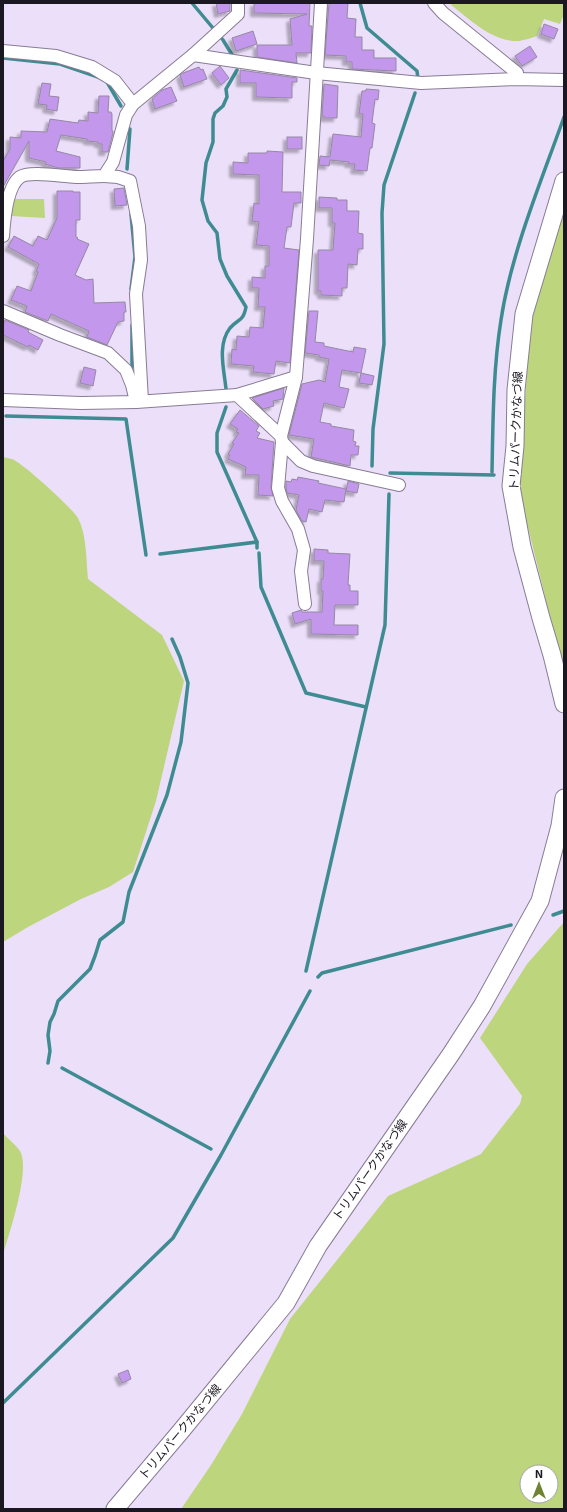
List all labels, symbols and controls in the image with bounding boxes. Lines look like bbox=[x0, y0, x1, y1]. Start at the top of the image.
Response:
street label: トリムパークかなづ線 bbox=[506, 371, 524, 491]
street label: トリムパークかなづ線 bbox=[329, 1116, 409, 1223]
street label: トリムパークかなづ線 bbox=[135, 1381, 223, 1482]
north arrow bbox=[519, 1464, 559, 1504]
text: N bbox=[535, 1467, 543, 1480]

